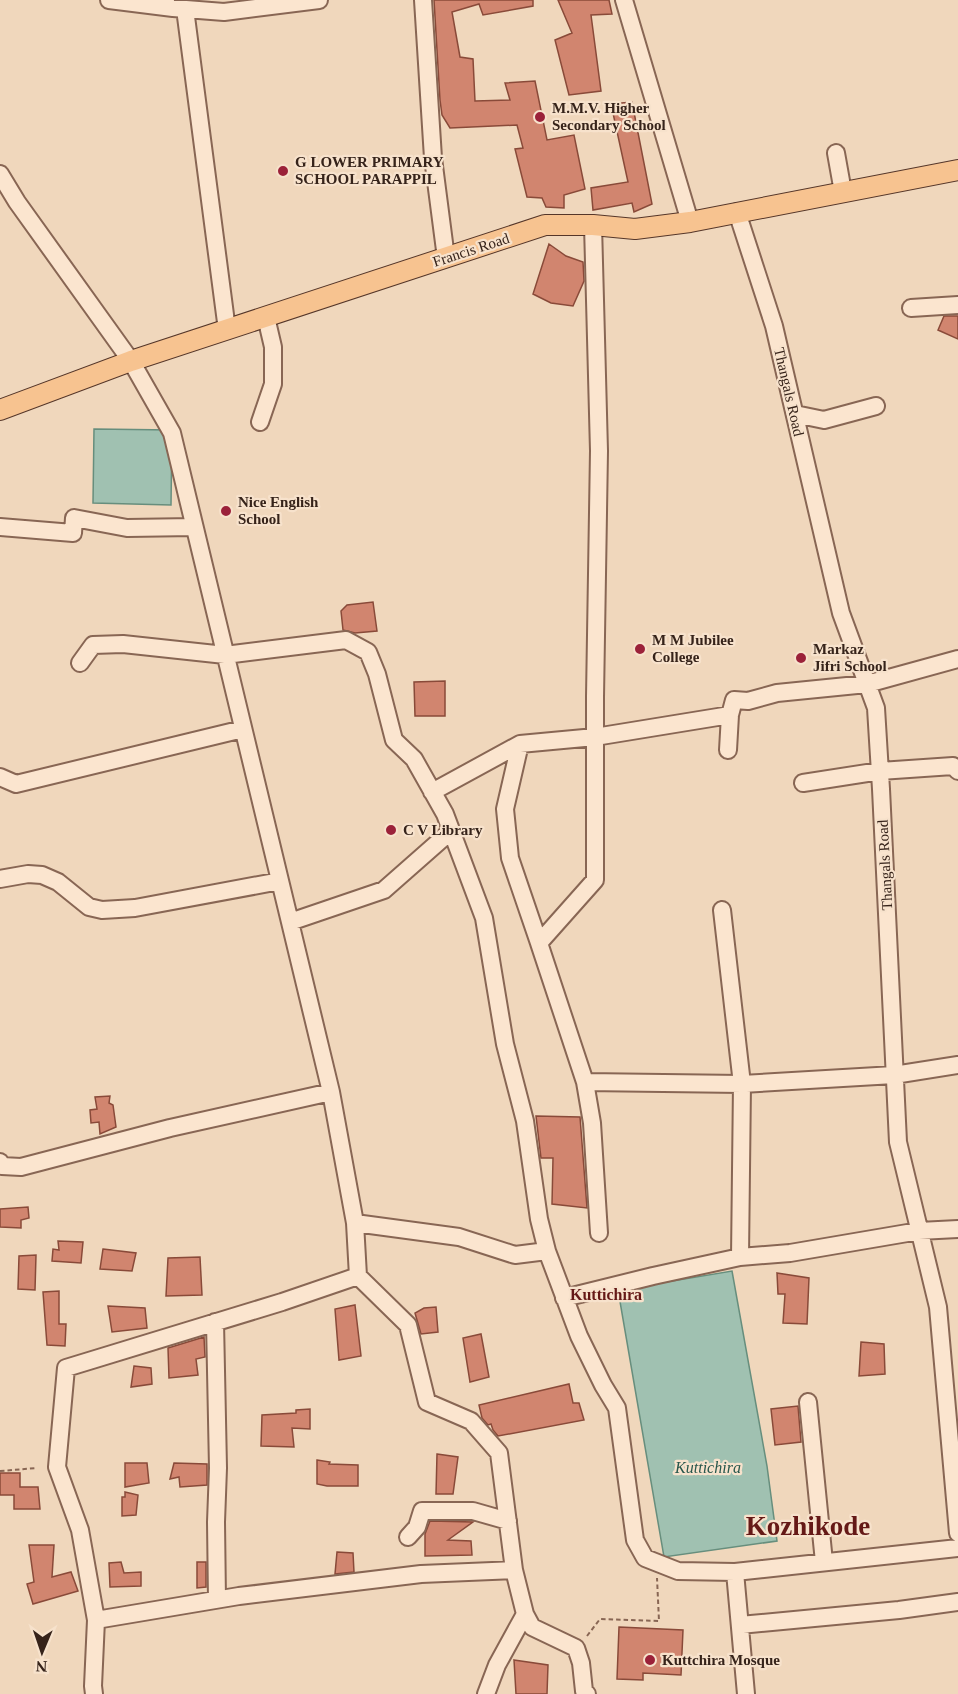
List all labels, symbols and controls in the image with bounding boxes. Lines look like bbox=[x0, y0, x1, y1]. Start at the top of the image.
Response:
place label: M.M.V. Higher Secondary School bbox=[552, 100, 666, 133]
marker: M.M.V. Higher Secondary School bbox=[533, 110, 547, 124]
place label: G LOWER PRIMARY SCHOOL PARAPPIL bbox=[295, 154, 444, 187]
marker: G LOWER PRIMARY SCHOOL PARAPPIL bbox=[276, 164, 290, 178]
street label: Francis Road bbox=[431, 230, 512, 270]
street label: Thangals Road bbox=[771, 346, 807, 438]
place label: Nice English School bbox=[238, 494, 319, 527]
marker: Nice English School bbox=[219, 504, 233, 518]
place label: M M Jubilee College bbox=[652, 632, 734, 665]
place label: Markaz Jifri School bbox=[813, 641, 887, 674]
marker: M M Jubilee College bbox=[633, 642, 647, 656]
marker: Markaz Jifri School bbox=[794, 651, 808, 665]
street label: Thangals Road bbox=[875, 819, 895, 911]
place label: C V Library bbox=[403, 822, 483, 838]
marker: C V Library bbox=[384, 823, 398, 837]
district label: Kuttichira bbox=[570, 1286, 642, 1303]
water label: Kuttichira bbox=[674, 1459, 741, 1476]
district label: Kozhikode bbox=[746, 1511, 870, 1541]
north arrow bbox=[12, 1622, 72, 1682]
place label: Kuttchira Mosque bbox=[662, 1652, 780, 1668]
marker: Kuttchira Mosque bbox=[643, 1653, 657, 1667]
text: N bbox=[35, 1658, 48, 1675]

